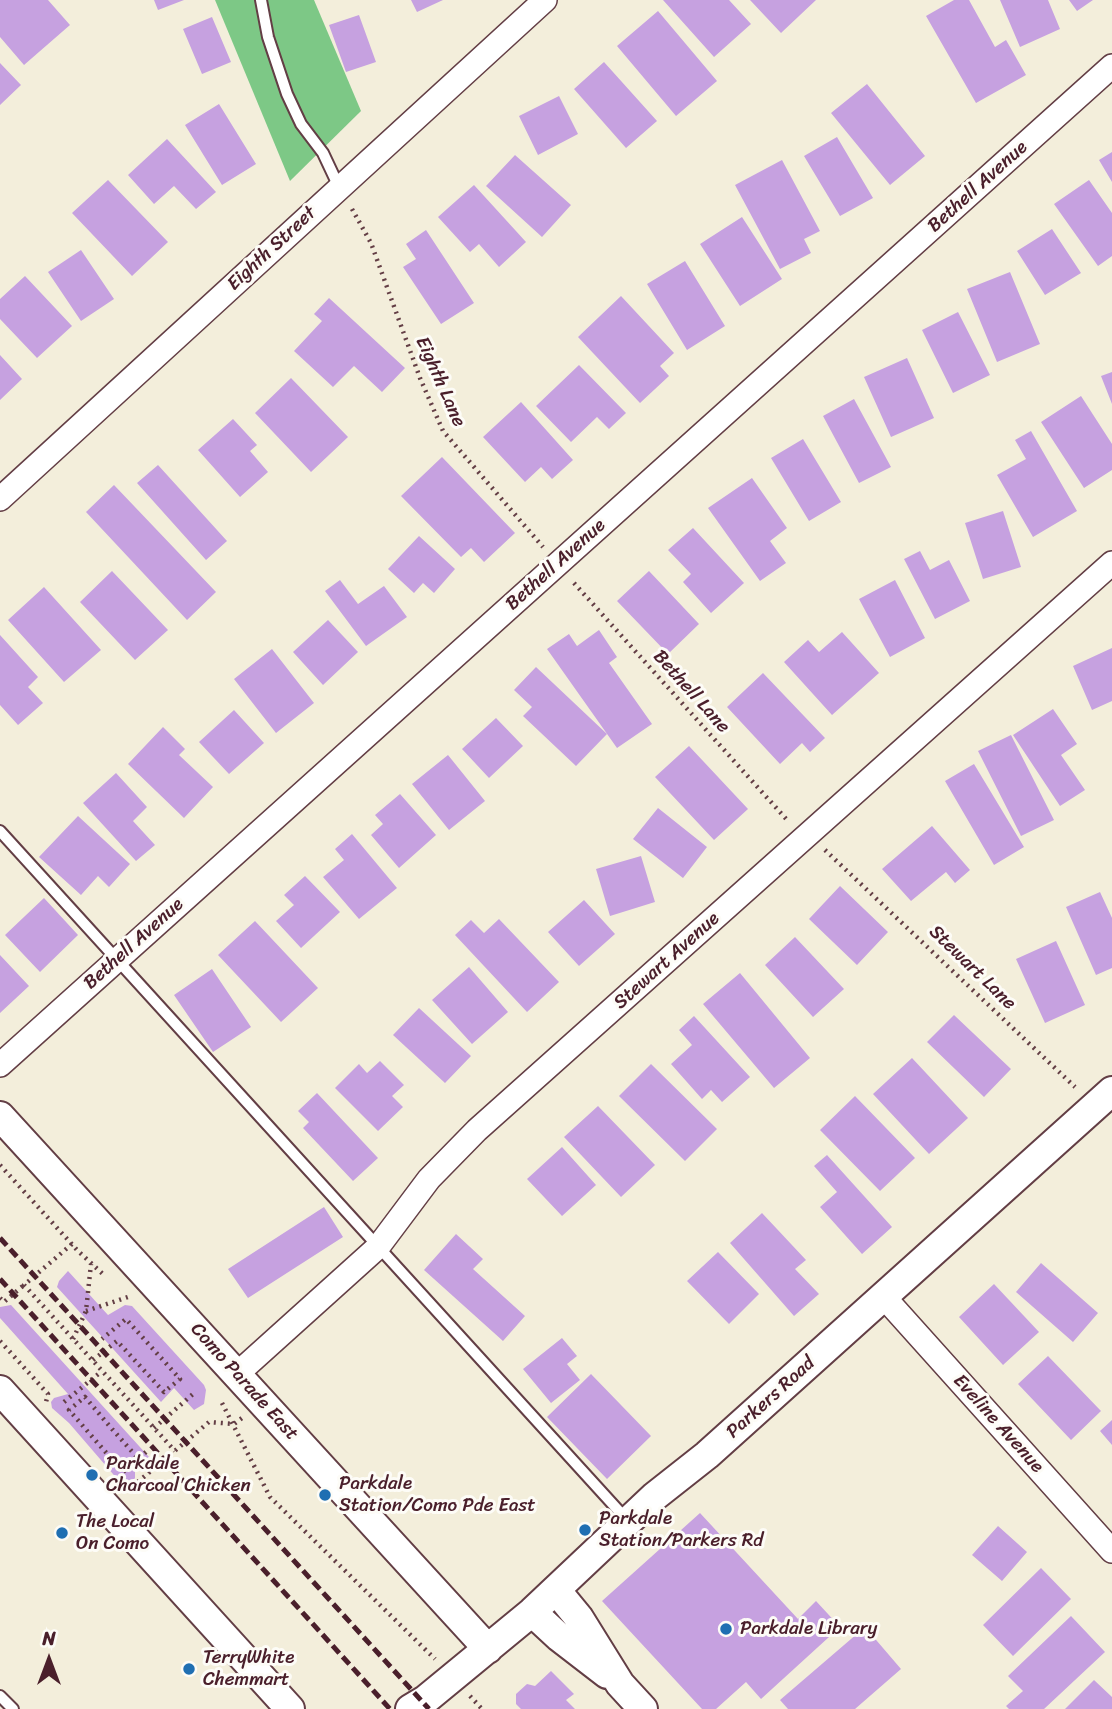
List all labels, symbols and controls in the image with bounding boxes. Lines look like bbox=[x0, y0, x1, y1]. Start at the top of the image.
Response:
street label: Bethell Avenue bbox=[923, 136, 1033, 238]
street label: Eighth Street bbox=[223, 202, 321, 296]
street label: Eighth Lane bbox=[410, 333, 470, 431]
street label: Bethell Avenue bbox=[501, 514, 611, 616]
street label: Bethell Lane bbox=[648, 646, 734, 738]
street label: Bethell Avenue bbox=[79, 893, 189, 995]
street label: Stewart Avenue bbox=[609, 908, 725, 1014]
street label: Stewart Lane bbox=[924, 921, 1020, 1015]
street label: Como Parade East bbox=[185, 1319, 303, 1445]
street label: Parkers Road bbox=[722, 1352, 820, 1444]
street label: Eveline Avenue bbox=[948, 1370, 1048, 1478]
place label: Parkdale Charcoal Chicken bbox=[106, 1453, 251, 1497]
marker: Parkdale Charcoal Chicken bbox=[84, 1467, 100, 1483]
place label: Parkdale Station/Como Pde East bbox=[339, 1473, 536, 1517]
marker: Parkdale Station/Como Pde East bbox=[317, 1487, 333, 1503]
place label: Parkdale Station/Parkers Rd bbox=[599, 1508, 763, 1552]
place label: The Local On Como bbox=[76, 1511, 154, 1555]
marker: Parkdale Station/Parkers Rd bbox=[577, 1522, 593, 1538]
marker: The Local On Como bbox=[54, 1525, 70, 1541]
place label: Parkdale Library bbox=[740, 1618, 877, 1640]
marker: Parkdale Library bbox=[718, 1621, 734, 1637]
text: N bbox=[42, 1622, 56, 1655]
north arrow bbox=[14, 1625, 84, 1695]
place label: TerryWhite Chemmart bbox=[203, 1647, 294, 1691]
marker: TerryWhite Chemmart bbox=[181, 1661, 197, 1677]

